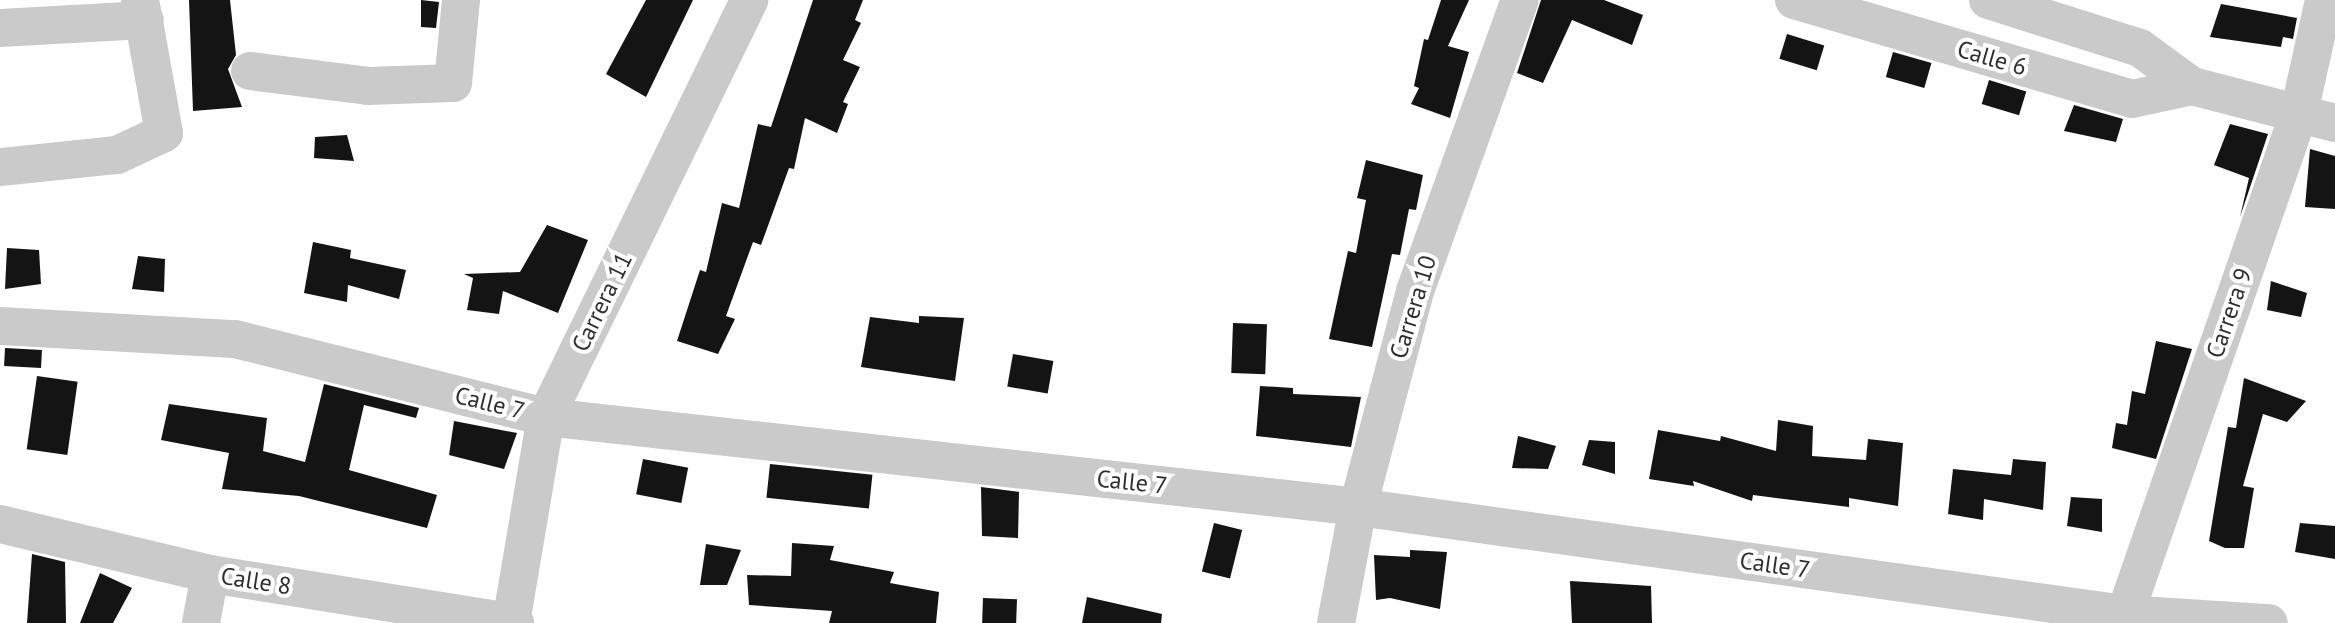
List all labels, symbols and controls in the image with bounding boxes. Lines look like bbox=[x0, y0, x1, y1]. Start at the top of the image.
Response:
street label: Calle 6 bbox=[1954, 34, 2030, 82]
street label: Carrera 11 bbox=[566, 248, 638, 356]
street label: Carrera 10 bbox=[1384, 252, 1442, 362]
street label: Carrera 9 bbox=[2200, 264, 2258, 362]
street label: Calle 7 bbox=[452, 380, 528, 426]
street label: Calle 7 bbox=[1095, 464, 1169, 500]
street label: Calle 7 bbox=[1738, 546, 1812, 584]
street label: Calle 8 bbox=[219, 561, 293, 601]

